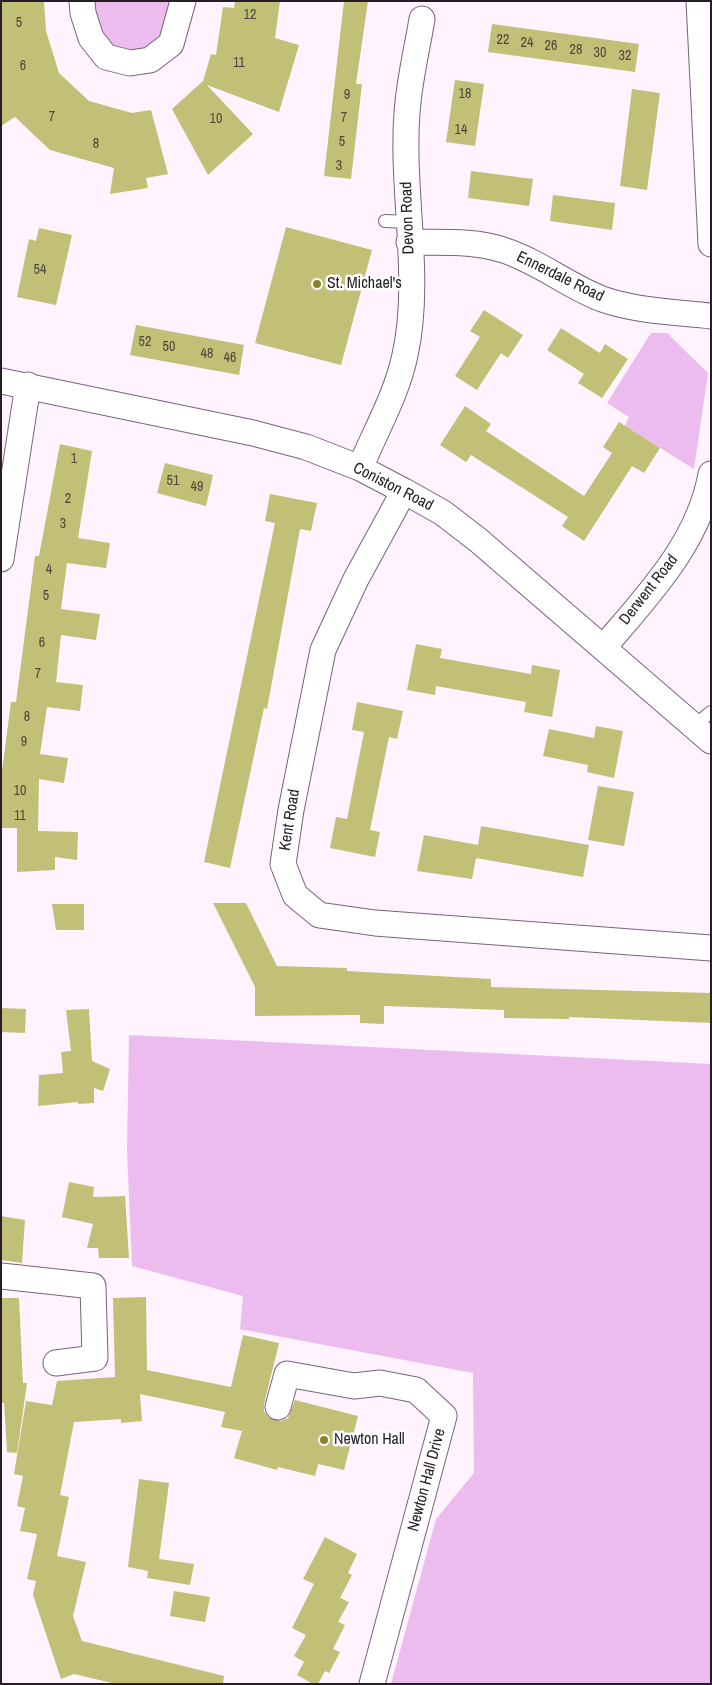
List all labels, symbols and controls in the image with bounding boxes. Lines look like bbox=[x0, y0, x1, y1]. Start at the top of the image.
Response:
house number: 12 bbox=[244, 7, 256, 23]
house number: 5 bbox=[16, 15, 22, 31]
house number: 22 bbox=[497, 32, 509, 48]
house number: 24 bbox=[521, 35, 533, 51]
house number: 26 bbox=[545, 38, 557, 54]
house number: 28 bbox=[570, 42, 582, 58]
house number: 30 bbox=[594, 45, 606, 61]
house number: 32 bbox=[619, 48, 631, 64]
house number: 11 bbox=[233, 55, 245, 71]
house number: 6 bbox=[20, 58, 26, 74]
house number: 18 bbox=[459, 86, 471, 102]
house number: 9 bbox=[344, 87, 350, 103]
house number: 7 bbox=[49, 109, 55, 125]
house number: 7 bbox=[341, 110, 347, 126]
house number: 10 bbox=[210, 111, 222, 127]
house number: 14 bbox=[455, 122, 467, 138]
house number: 5 bbox=[339, 134, 345, 150]
house number: 8 bbox=[93, 136, 99, 152]
house number: 3 bbox=[336, 158, 342, 174]
street label: Devon Road bbox=[397, 181, 419, 255]
street label: Ennerdale Road bbox=[513, 248, 607, 306]
house number: 54 bbox=[34, 262, 46, 278]
place label: St. Michael's bbox=[327, 274, 402, 294]
marker: St. Michael's bbox=[311, 278, 323, 290]
house number: 52 bbox=[139, 334, 151, 350]
house number: 50 bbox=[163, 339, 175, 355]
house number: 48 bbox=[201, 346, 213, 362]
house number: 46 bbox=[224, 350, 236, 366]
house number: 1 bbox=[71, 451, 77, 467]
street label: Coniston Road bbox=[350, 459, 436, 515]
house number: 51 bbox=[167, 473, 179, 489]
house number: 49 bbox=[191, 479, 203, 495]
house number: 2 bbox=[65, 491, 71, 507]
house number: 3 bbox=[60, 516, 66, 532]
street label: Derwent Road bbox=[616, 551, 682, 629]
house number: 4 bbox=[46, 562, 52, 578]
house number: 5 bbox=[43, 588, 49, 604]
house number: 6 bbox=[39, 635, 45, 651]
house number: 7 bbox=[35, 666, 41, 682]
house number: 8 bbox=[24, 709, 30, 725]
house number: 9 bbox=[21, 734, 27, 750]
house number: 10 bbox=[14, 783, 26, 799]
street label: Kent Road bbox=[276, 788, 304, 852]
house number: 11 bbox=[14, 808, 26, 824]
street label: Newton Hall Drive bbox=[404, 1426, 450, 1534]
place label: Newton Hall bbox=[334, 1430, 405, 1450]
marker: Newton Hall bbox=[318, 1434, 330, 1446]

